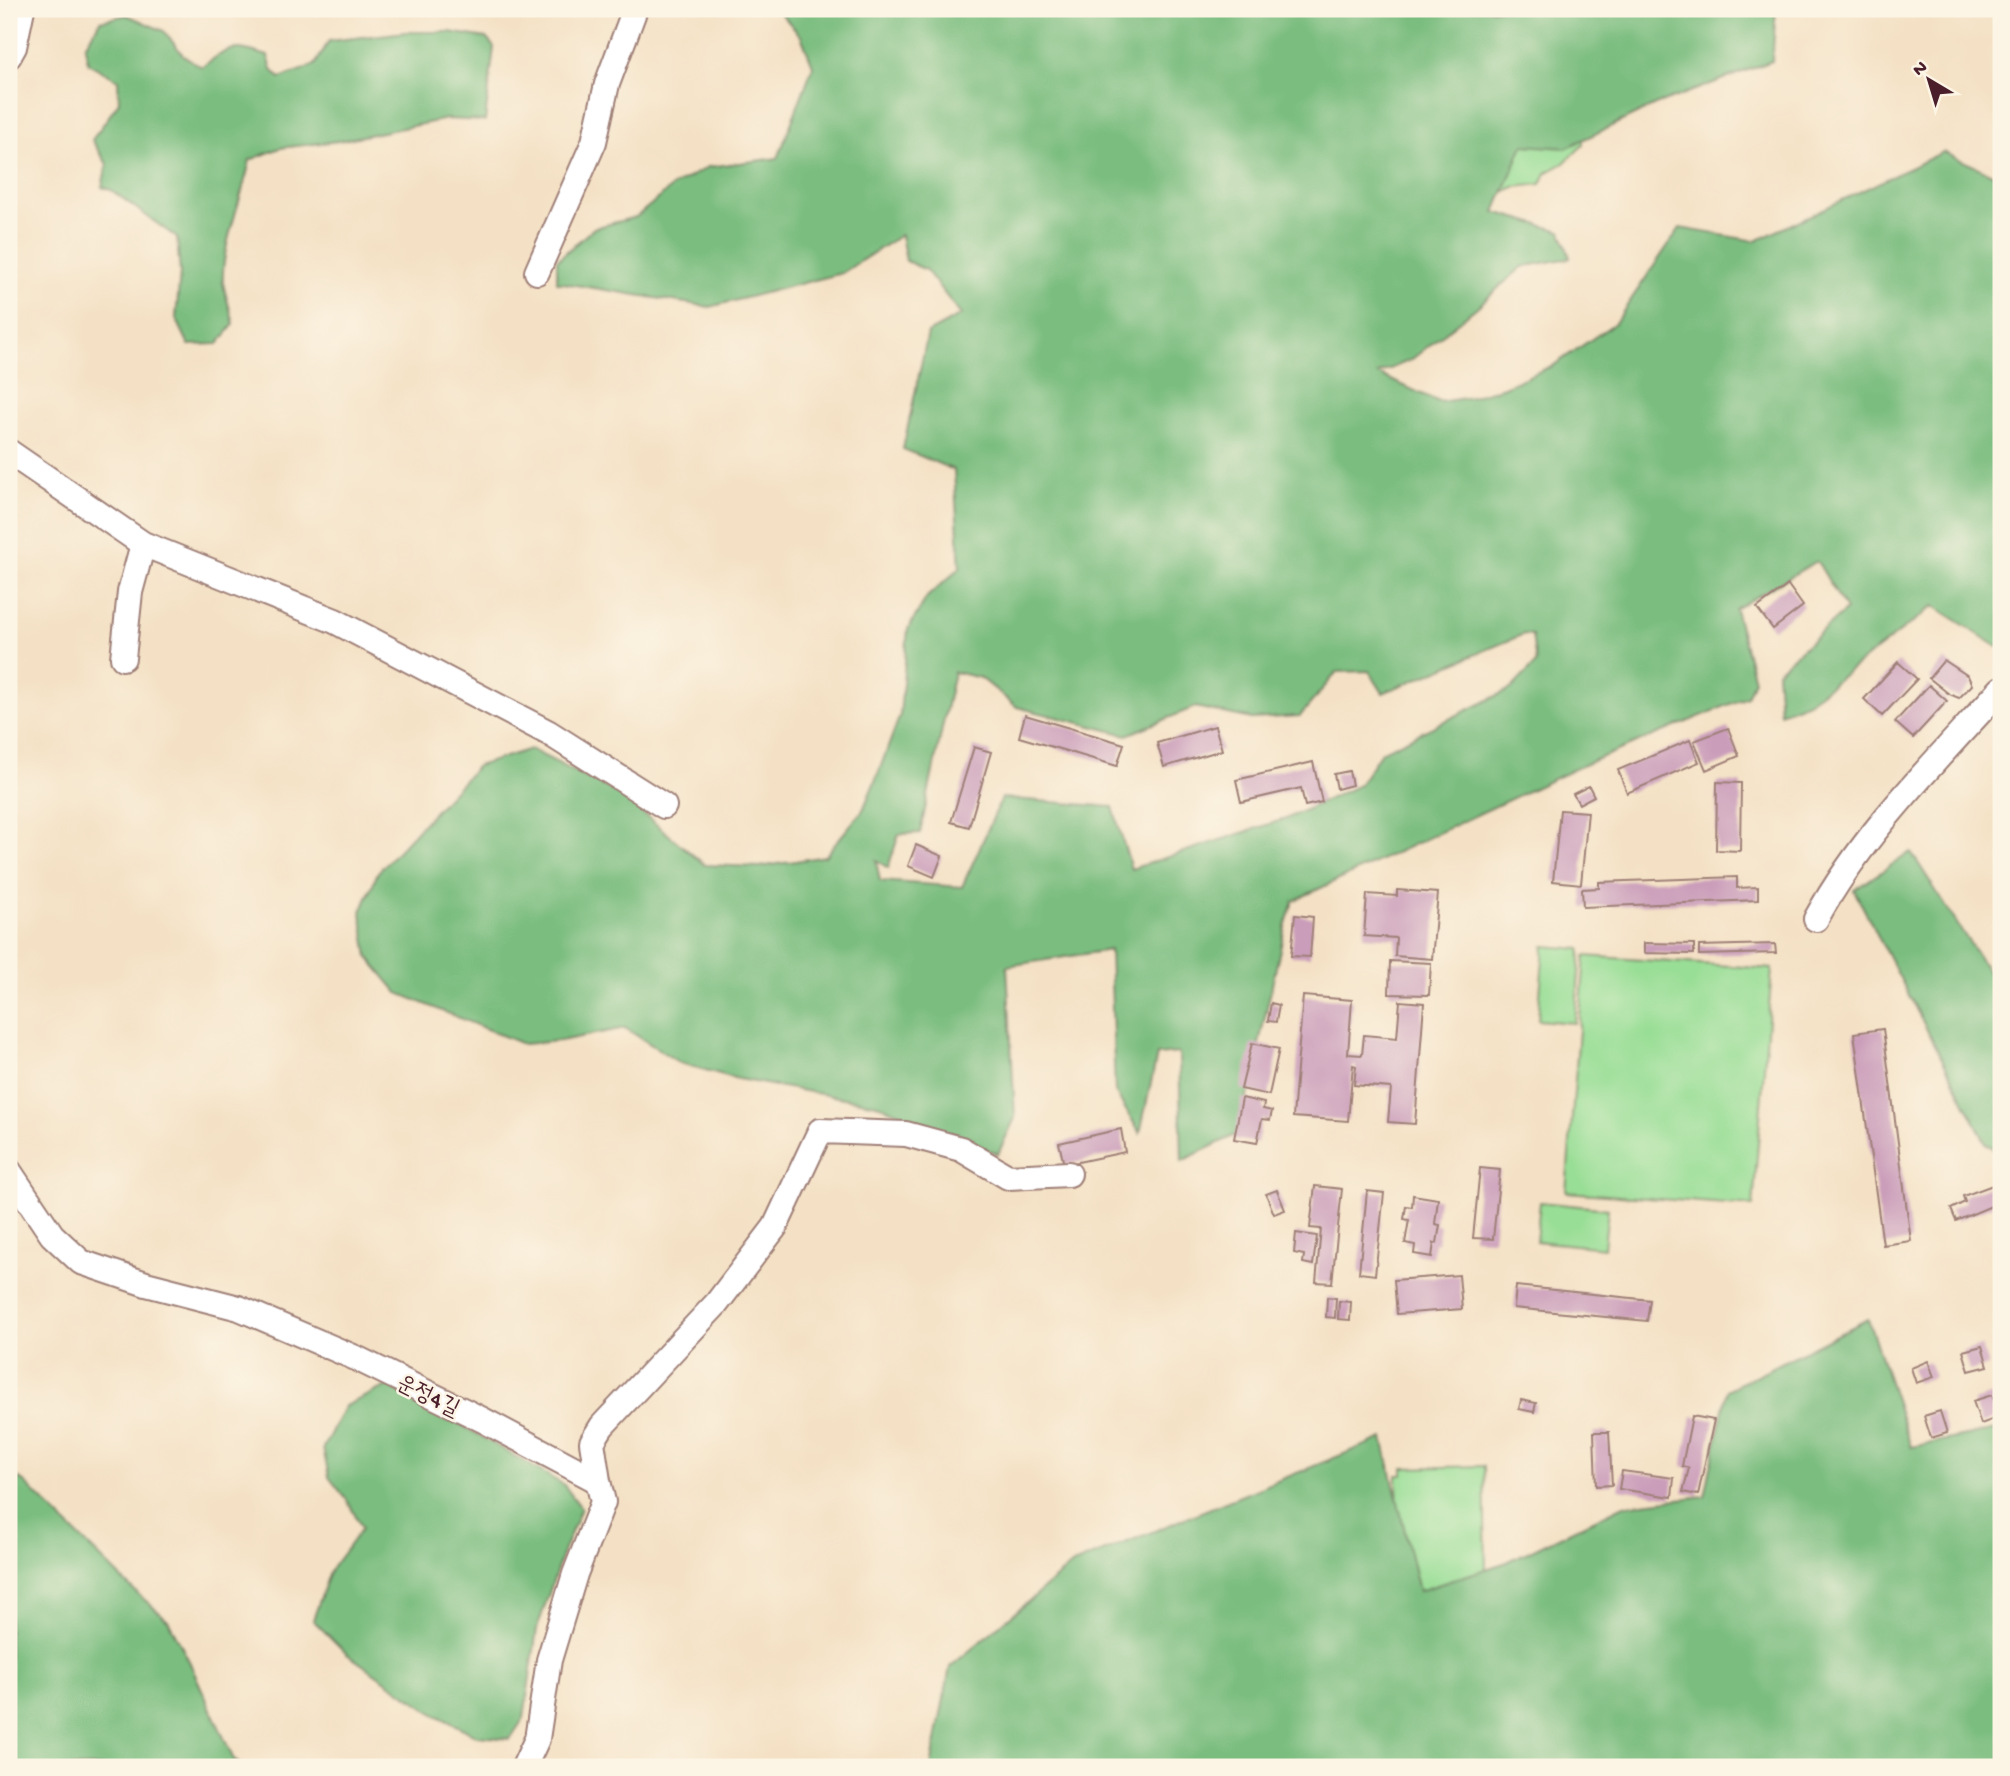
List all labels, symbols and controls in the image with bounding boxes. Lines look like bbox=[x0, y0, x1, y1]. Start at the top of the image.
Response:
north arrow bbox=[1895, 46, 1965, 116]
text: N bbox=[1909, 56, 1933, 82]
street label: 운정4길 bbox=[392, 1370, 463, 1424]

